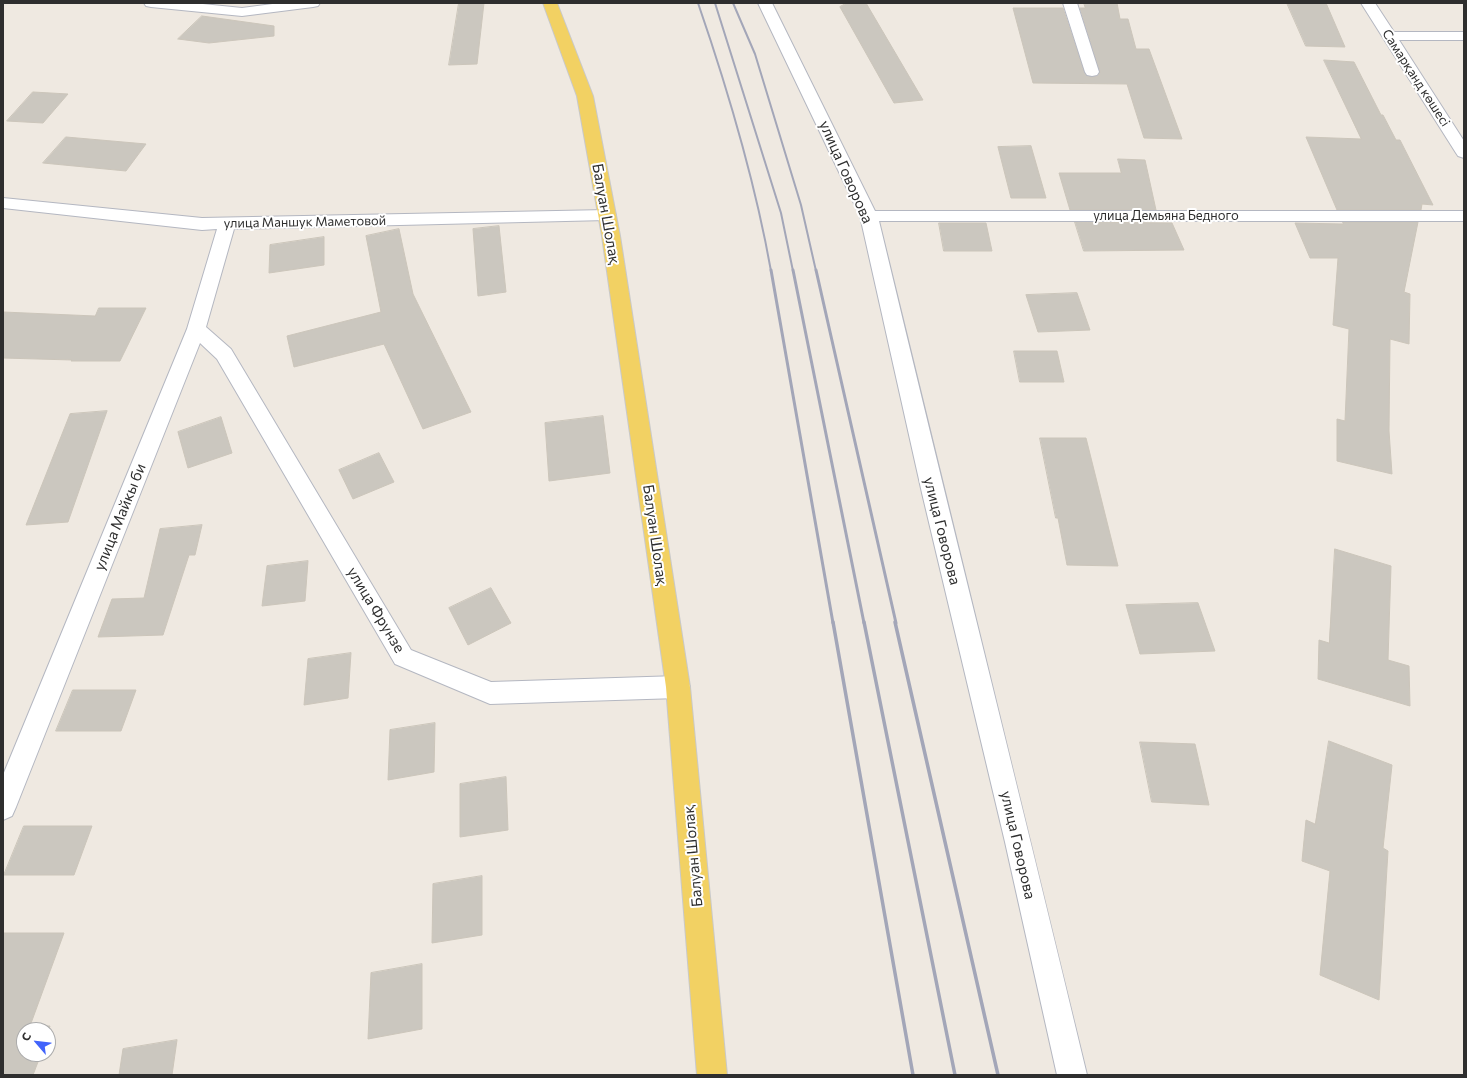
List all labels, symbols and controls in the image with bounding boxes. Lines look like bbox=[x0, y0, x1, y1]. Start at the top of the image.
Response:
street label: Самарқанд көшесі bbox=[1379, 27, 1453, 129]
street label: улица Говорова bbox=[815, 118, 877, 226]
street label: Балуан Шолақ bbox=[588, 162, 624, 266]
street label: улица Демьяна Бедного bbox=[1093, 208, 1239, 224]
street label: улица Маншук Маметовой bbox=[224, 213, 386, 231]
street label: улица Майкы би bbox=[90, 461, 150, 573]
street label: улица Говорова bbox=[920, 475, 964, 587]
street label: Балуан Шолақ bbox=[639, 483, 671, 587]
street label: улица Фрунзе bbox=[343, 564, 409, 656]
street label: улица Говорова bbox=[997, 789, 1039, 901]
street label: Балуан Шолақ bbox=[680, 804, 706, 908]
north arrow bbox=[16, 1022, 56, 1062]
text: С bbox=[18, 1030, 33, 1043]

